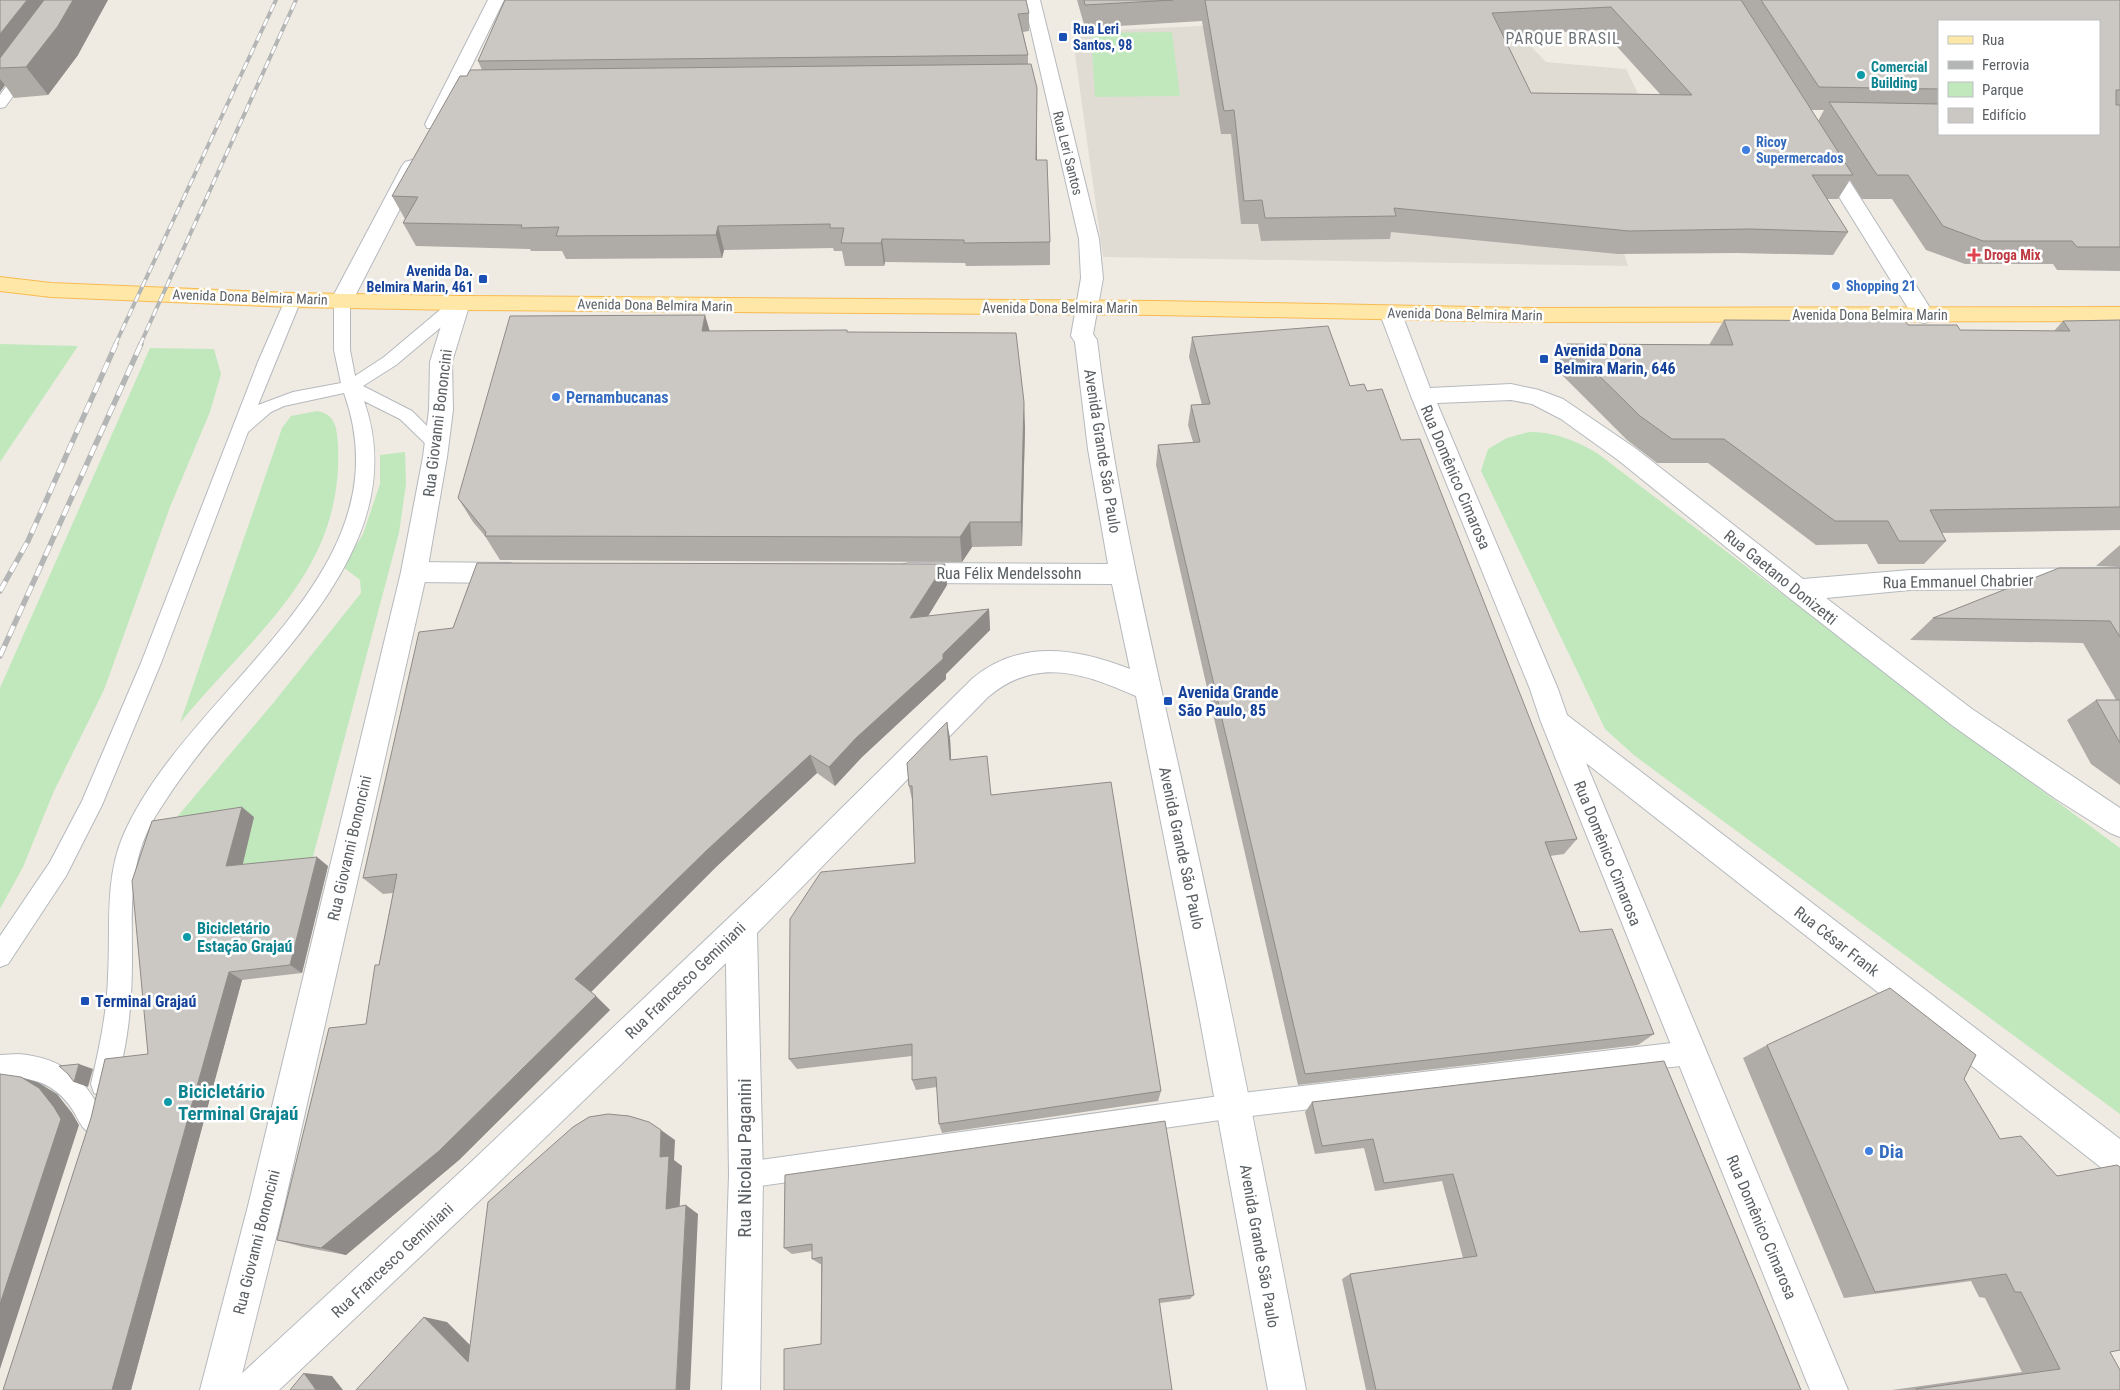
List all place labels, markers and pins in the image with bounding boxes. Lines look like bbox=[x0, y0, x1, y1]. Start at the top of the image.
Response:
place label: Rua Leri Santos, 98 bbox=[1073, 21, 1132, 53]
marker: Rua Leri Santos, 98 bbox=[1057, 31, 1069, 43]
place label: Comercial Building bbox=[1871, 59, 1928, 91]
marker: Comercial Building bbox=[1855, 69, 1867, 81]
place label: Ricoy Supermercados bbox=[1756, 134, 1844, 166]
marker: Ricoy Supermercados bbox=[1740, 144, 1752, 156]
place label: Droga Mix bbox=[1984, 247, 2041, 263]
marker: Droga Mix bbox=[1968, 249, 1980, 261]
place label: Avenida Da. Belmira Marin, 461 bbox=[367, 263, 473, 295]
marker: Avenida Da. Belmira Marin, 461 bbox=[477, 273, 489, 285]
place label: Shopping 21 bbox=[1846, 278, 1916, 294]
marker: Shopping 21 bbox=[1830, 280, 1842, 292]
place label: Avenida Dona Belmira Marin, 646 bbox=[1554, 341, 1676, 378]
marker: Avenida Dona Belmira Marin, 646 bbox=[1538, 353, 1550, 365]
place label: Pernambucanas bbox=[566, 388, 669, 407]
marker: Pernambucanas bbox=[550, 391, 562, 403]
place label: Avenida Grande São Paulo, 85 bbox=[1178, 683, 1279, 720]
marker: Avenida Grande São Paulo, 85 bbox=[1162, 695, 1174, 707]
place label: Bicicletário Estação Grajaú bbox=[197, 919, 293, 956]
marker: Bicicletário Estação Grajaú bbox=[181, 931, 193, 943]
place label: Terminal Grajaú bbox=[95, 992, 196, 1011]
marker: Terminal Grajaú bbox=[79, 995, 91, 1007]
place label: Bicicletário Terminal Grajaú bbox=[178, 1080, 298, 1125]
marker: Bicicletário Terminal Grajaú bbox=[162, 1096, 174, 1108]
place label: Dia bbox=[1879, 1140, 1904, 1163]
marker: Dia bbox=[1863, 1145, 1875, 1157]

